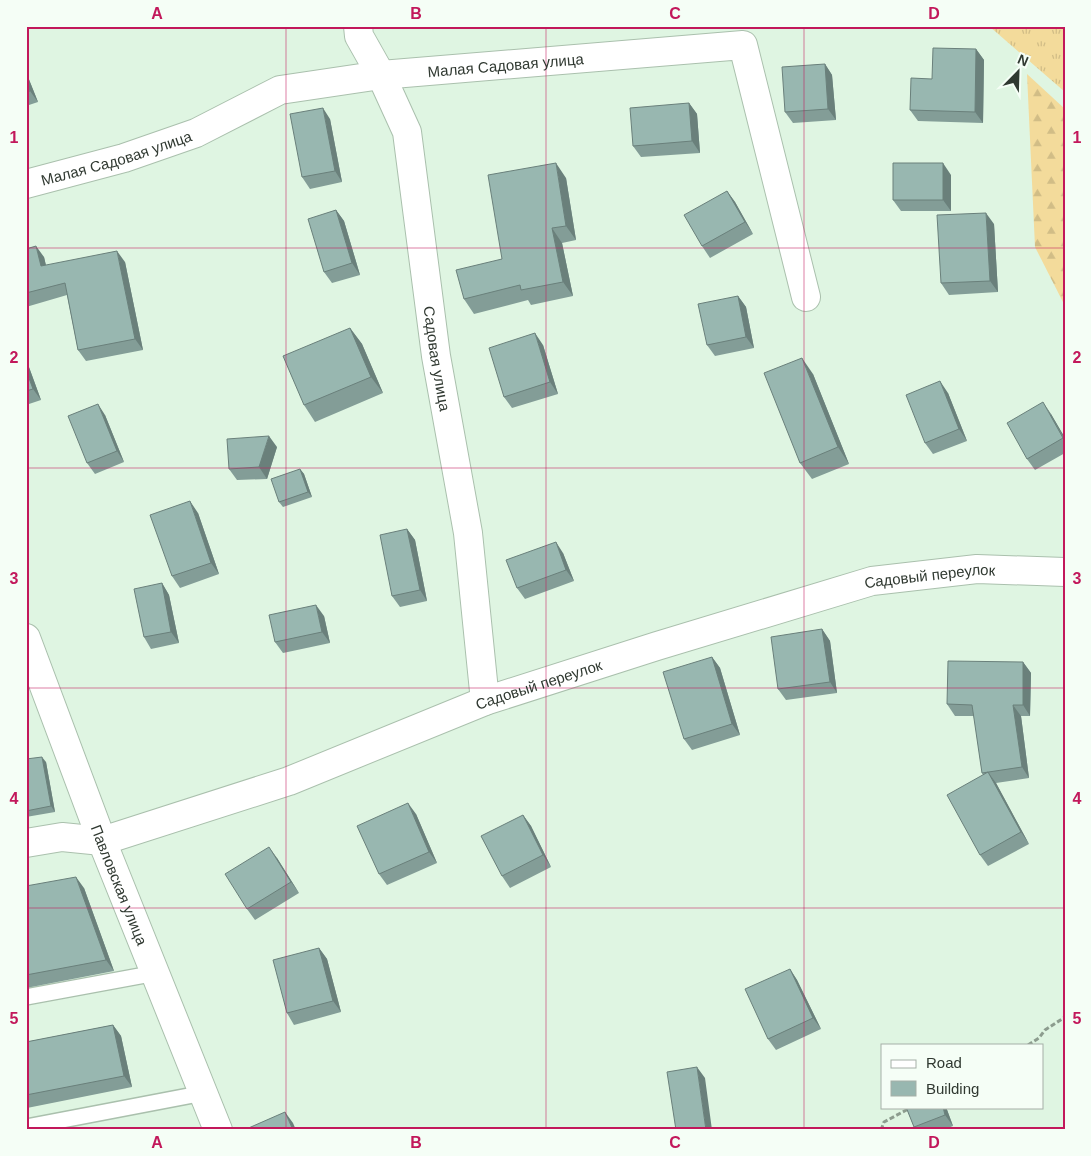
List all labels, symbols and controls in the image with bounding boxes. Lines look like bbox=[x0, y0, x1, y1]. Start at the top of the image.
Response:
text: A bbox=[151, 5, 163, 22]
text: B bbox=[410, 5, 422, 22]
text: C bbox=[669, 5, 681, 22]
text: D bbox=[928, 5, 940, 22]
north arrow bbox=[994, 48, 1044, 98]
street label: Малая Садовая улица bbox=[427, 50, 585, 80]
text: N bbox=[1015, 51, 1031, 69]
street label: Малая Садовая улица bbox=[39, 126, 194, 188]
text: 1 bbox=[10, 129, 19, 146]
text: 1 bbox=[1073, 129, 1082, 146]
street label: Садовая улица bbox=[421, 305, 454, 413]
text: 2 bbox=[10, 349, 19, 366]
text: 2 bbox=[1073, 349, 1082, 366]
street label: Садовый переулок bbox=[862, 560, 996, 591]
text: 3 bbox=[10, 570, 19, 587]
text: 3 bbox=[1073, 570, 1082, 587]
street label: Садовый переулок bbox=[473, 656, 604, 713]
text: 4 bbox=[10, 790, 19, 807]
text: 4 bbox=[1073, 790, 1082, 807]
street label: Павловская улица bbox=[88, 822, 152, 948]
text: 5 bbox=[10, 1010, 19, 1027]
text: 5 bbox=[1073, 1010, 1082, 1027]
legend bbox=[881, 1044, 1044, 1108]
text: Road bbox=[926, 1054, 962, 1071]
text: Building bbox=[926, 1080, 979, 1097]
text: A bbox=[151, 1134, 163, 1151]
text: B bbox=[410, 1134, 422, 1151]
text: C bbox=[669, 1134, 681, 1151]
text: D bbox=[928, 1134, 940, 1151]

